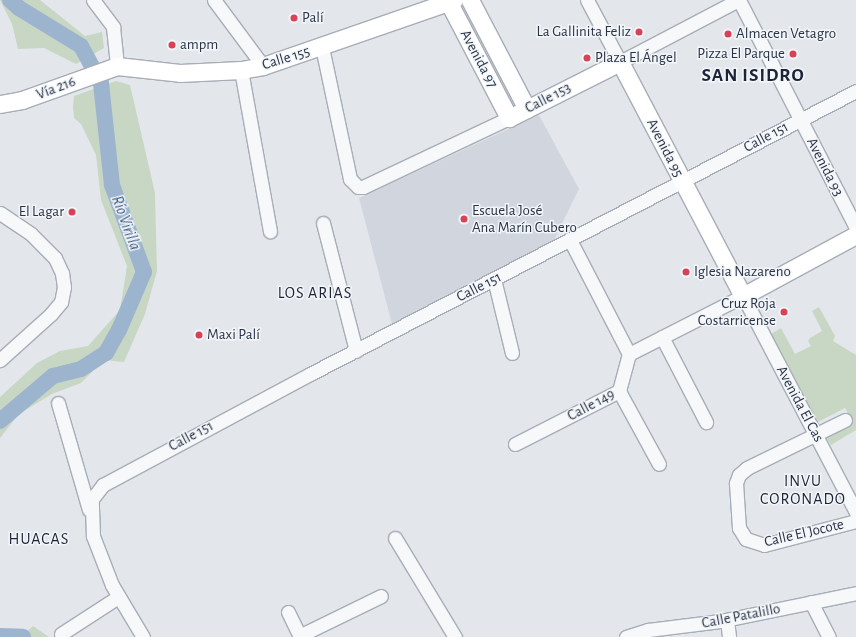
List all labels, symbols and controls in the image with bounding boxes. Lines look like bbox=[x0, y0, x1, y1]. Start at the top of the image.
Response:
place label: Palí bbox=[302, 9, 324, 27]
marker: Palí bbox=[289, 13, 299, 23]
place label: La Gallinita Feliz bbox=[537, 23, 631, 41]
place label: Almacen Vetagro bbox=[736, 25, 836, 43]
street label: Avenida 97 bbox=[456, 27, 502, 91]
marker: La Gallinita Feliz bbox=[634, 27, 644, 37]
marker: Almacen Vetagro bbox=[723, 29, 733, 39]
place label: ampm bbox=[180, 36, 218, 54]
marker: ampm bbox=[167, 40, 177, 50]
street label: Calle 155 bbox=[260, 42, 312, 74]
place label: Pizza El Parque bbox=[697, 45, 785, 63]
place label: Plaza El Ángel bbox=[595, 49, 677, 67]
marker: Pizza El Parque bbox=[788, 49, 798, 59]
marker: Plaza El Ángel bbox=[582, 53, 592, 63]
district label: SAN ISIDRO bbox=[701, 65, 805, 87]
street label: Vía 216 bbox=[34, 72, 78, 104]
street label: Calle 153 bbox=[522, 79, 574, 117]
street label: Avenida 95 bbox=[643, 116, 687, 180]
street label: Calle 151 bbox=[741, 118, 791, 156]
street label: Avenida 93 bbox=[803, 135, 847, 199]
water label: Río Virilla bbox=[107, 193, 145, 253]
place label: Escuela José Ana Marín Cubero bbox=[472, 201, 577, 236]
place label: El Lagar bbox=[19, 203, 64, 221]
marker: El Lagar bbox=[67, 207, 77, 217]
marker: Escuela José Ana Marín Cubero bbox=[459, 214, 469, 224]
place label: Iglesia Nazareno bbox=[694, 263, 791, 281]
marker: Iglesia Nazareno bbox=[681, 267, 691, 277]
street label: Calle 151 bbox=[453, 268, 505, 306]
district label: LOS ARIAS bbox=[278, 283, 352, 303]
place label: Cruz Roja Costarricense bbox=[698, 294, 776, 329]
marker: Cruz Roja Costarricense bbox=[779, 307, 789, 317]
place label: Maxi Palí bbox=[207, 326, 260, 344]
marker: Maxi Palí bbox=[194, 330, 204, 340]
street label: Avenida El Cas bbox=[772, 363, 828, 445]
street label: Calle 149 bbox=[564, 385, 618, 425]
street label: Calle 151 bbox=[166, 417, 216, 455]
district label: INVU CORONADO bbox=[760, 471, 846, 509]
street label: Calle El Jocote bbox=[762, 515, 846, 551]
district label: HUACAS bbox=[9, 529, 69, 549]
street label: Calle Patalillo bbox=[700, 600, 782, 632]

